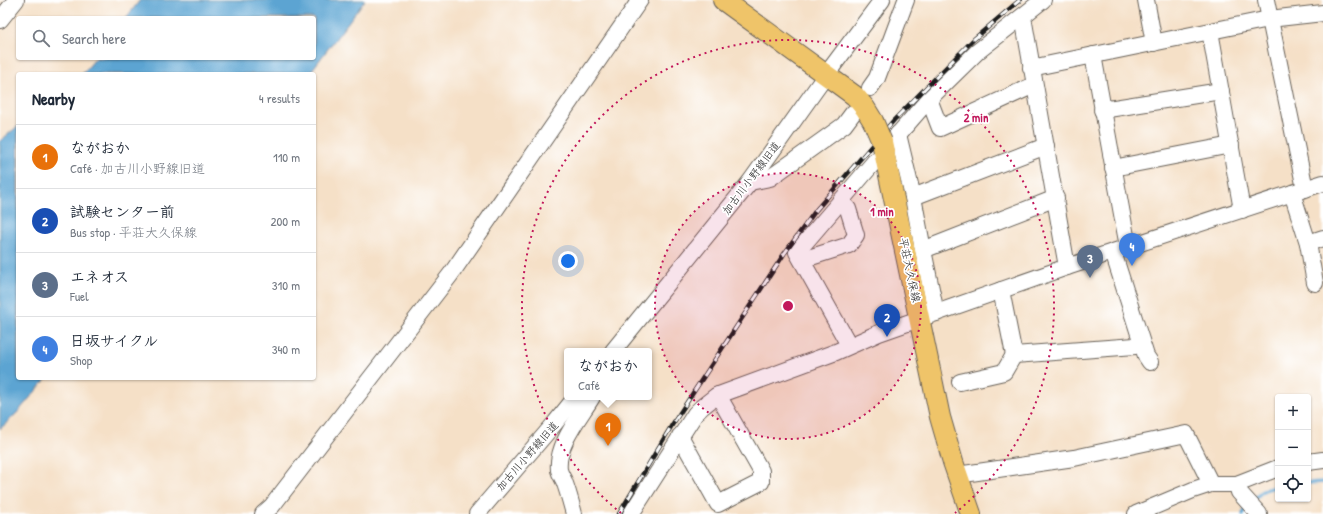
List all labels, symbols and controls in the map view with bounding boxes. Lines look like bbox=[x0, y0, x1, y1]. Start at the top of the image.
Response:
search box bbox=[16, 16, 316, 60]
icon: search bbox=[30, 27, 52, 49]
text: Search here bbox=[62, 28, 126, 49]
text: Nearby bbox=[32, 87, 75, 110]
text: 4 results bbox=[259, 89, 300, 107]
text: 2 min bbox=[964, 109, 989, 126]
text: ながおか bbox=[70, 137, 130, 158]
street label: 加古川小野線旧道 bbox=[719, 139, 783, 217]
text: 1 bbox=[43, 148, 47, 166]
text: 110 m bbox=[273, 148, 300, 166]
text: Café · 加古川小野線旧道 bbox=[70, 159, 205, 177]
text: 試験センター前 bbox=[70, 201, 175, 222]
text: 1 min bbox=[870, 203, 894, 220]
text: 2 bbox=[42, 212, 48, 230]
text: 200 m bbox=[270, 212, 300, 230]
text: Bus stop · 平荘大久保線 bbox=[70, 223, 197, 241]
pin: 4 bbox=[1119, 233, 1145, 266]
street label: 平荘大久保線 bbox=[896, 236, 924, 304]
pin: 3 bbox=[1077, 245, 1103, 278]
your location bbox=[558, 251, 578, 271]
text: エネオス bbox=[70, 266, 129, 287]
text: 3 bbox=[42, 276, 48, 294]
text: 310 m bbox=[272, 276, 300, 294]
text: Fuel bbox=[70, 287, 89, 305]
centre of rings bbox=[781, 299, 795, 313]
pin: 2 bbox=[874, 304, 900, 337]
text: 日坂サイクル bbox=[70, 330, 158, 351]
text: 4 bbox=[43, 340, 47, 358]
text: 340 m bbox=[272, 340, 300, 358]
popup bbox=[564, 348, 652, 400]
text: Shop bbox=[70, 351, 92, 369]
text: ながおか bbox=[578, 355, 638, 376]
text: Café bbox=[578, 376, 600, 394]
map controls bbox=[1275, 394, 1311, 502]
button: + bbox=[1275, 394, 1311, 430]
pin: 1 bbox=[595, 413, 621, 446]
street label: 加古川小野線旧道 bbox=[493, 418, 561, 494]
button: − bbox=[1275, 430, 1311, 466]
button: locate bbox=[1275, 466, 1311, 502]

